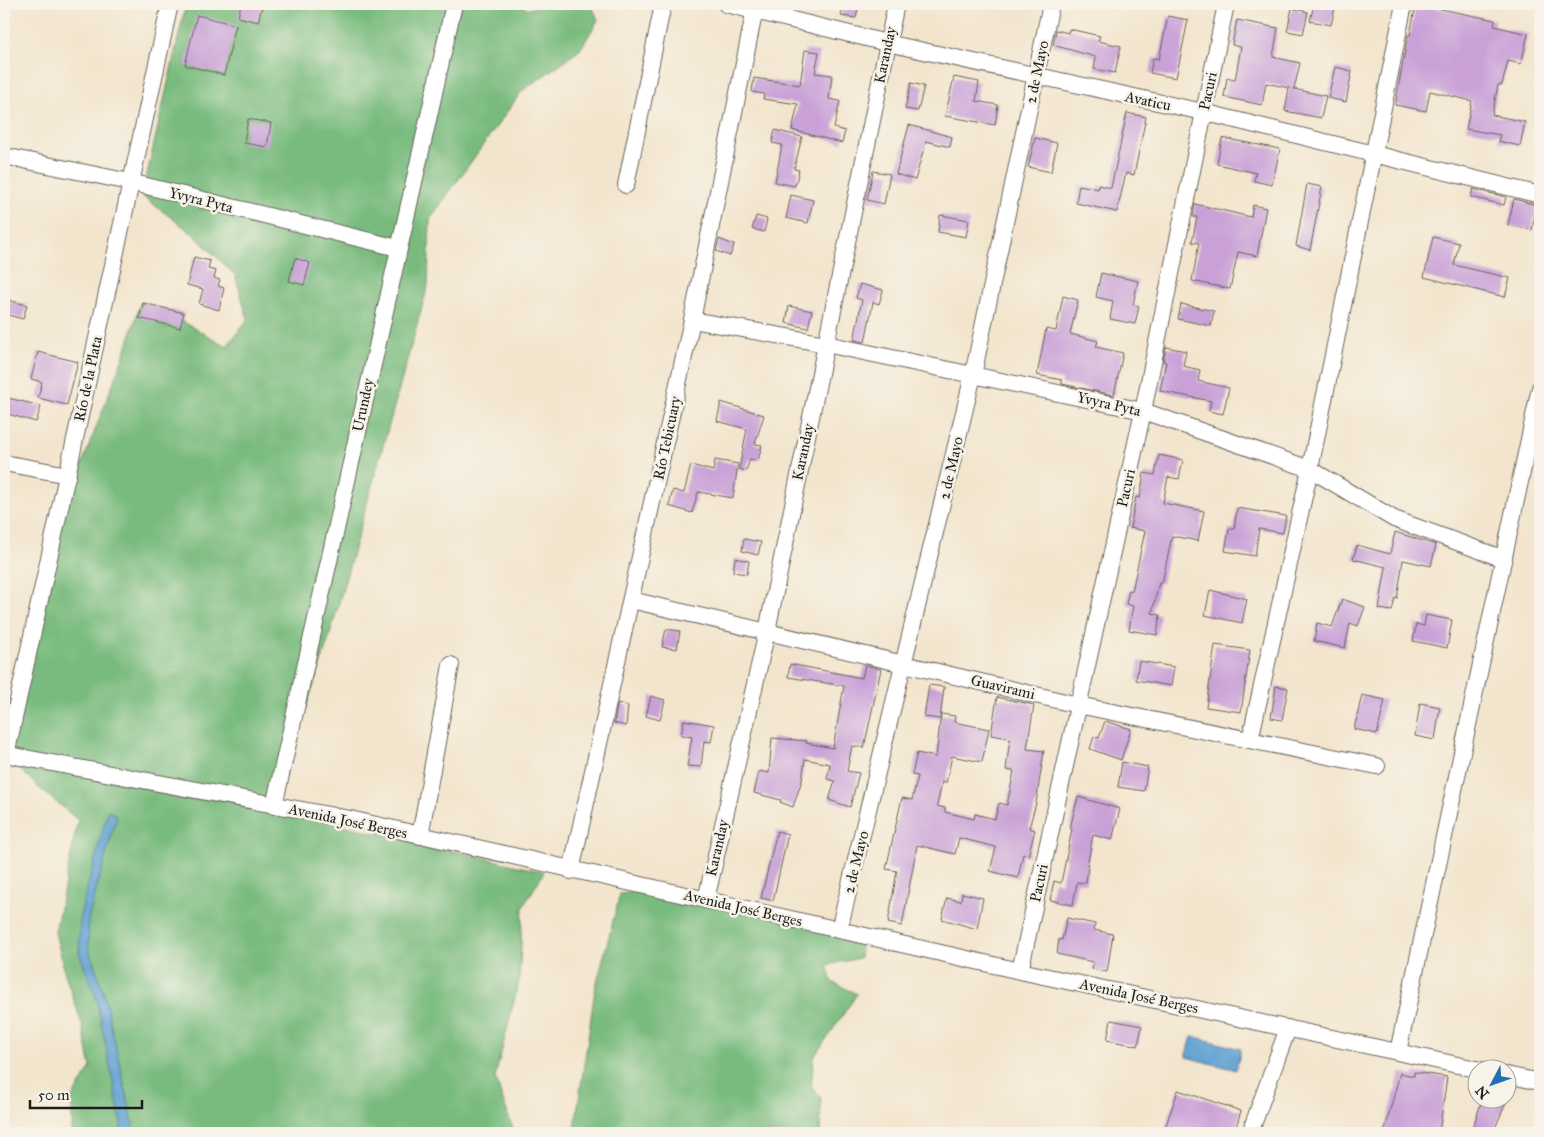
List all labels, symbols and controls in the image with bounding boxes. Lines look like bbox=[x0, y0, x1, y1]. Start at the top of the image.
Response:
street label: Karanday bbox=[870, 24, 900, 85]
street label: 2 de Mayo bbox=[1022, 39, 1053, 105]
street label: Pacuri bbox=[1195, 70, 1221, 112]
street label: Avaticu bbox=[1122, 87, 1173, 115]
street label: Yvyra Pyta bbox=[167, 183, 235, 217]
street label: Río de la Plata bbox=[70, 334, 106, 423]
street label: Urundey bbox=[349, 376, 378, 433]
street label: Yvyra Pyta bbox=[1075, 388, 1143, 420]
street label: Río Tebicuary bbox=[649, 393, 685, 482]
street label: Karanday bbox=[788, 421, 818, 482]
street label: 2 de Mayo bbox=[935, 435, 967, 501]
street label: Pacuri bbox=[1113, 467, 1139, 509]
street label: Guavirami bbox=[969, 671, 1037, 703]
street label: Avenida José Berges bbox=[286, 799, 409, 843]
street label: Karanday bbox=[702, 817, 732, 878]
street label: 2 de Mayo bbox=[840, 829, 873, 895]
street label: Pacuri bbox=[1026, 862, 1052, 904]
street label: Avenida José Berges bbox=[681, 885, 804, 931]
street label: Avenida José Berges bbox=[1077, 974, 1200, 1018]
north arrow bbox=[1466, 1060, 1516, 1110]
scale bar bbox=[30, 1077, 142, 1109]
text: N bbox=[1472, 1082, 1493, 1102]
text: 50 m bbox=[38, 1086, 70, 1104]

